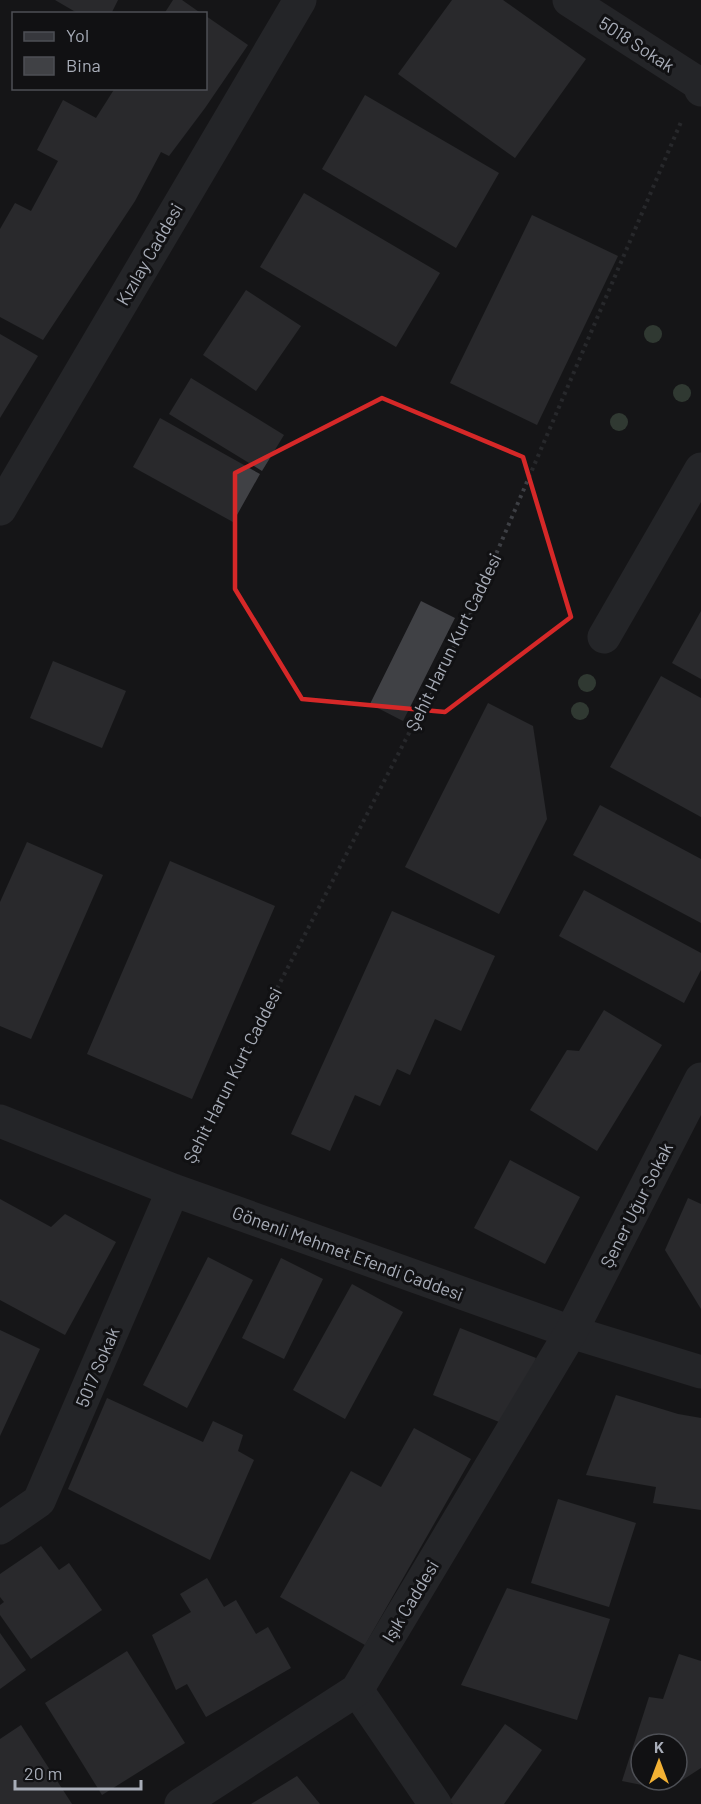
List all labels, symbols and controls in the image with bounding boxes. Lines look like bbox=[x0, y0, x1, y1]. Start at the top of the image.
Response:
street label: 5018 Sokak bbox=[595, 11, 679, 77]
legend bbox=[12, 12, 207, 90]
text: Yol bbox=[66, 24, 89, 46]
text: Bina bbox=[66, 54, 101, 76]
street label: Kızılay Caddesi bbox=[111, 199, 187, 309]
street label: Şehit Harun Kurt Caddesi bbox=[400, 550, 506, 734]
street label: Şehit Harun Kurt Caddesi bbox=[178, 983, 286, 1167]
street label: Şener Uğur Sokak bbox=[595, 1139, 677, 1271]
street label: Gönenli Mehmet Efendi Caddesi bbox=[229, 1201, 467, 1305]
street label: 5017 Sokak bbox=[70, 1324, 124, 1410]
street label: Işık Caddesi bbox=[377, 1556, 443, 1646]
north arrow bbox=[629, 1732, 689, 1792]
text: K bbox=[654, 1737, 664, 1756]
scale bar bbox=[15, 1753, 141, 1791]
text: 20 m bbox=[24, 1762, 62, 1784]

